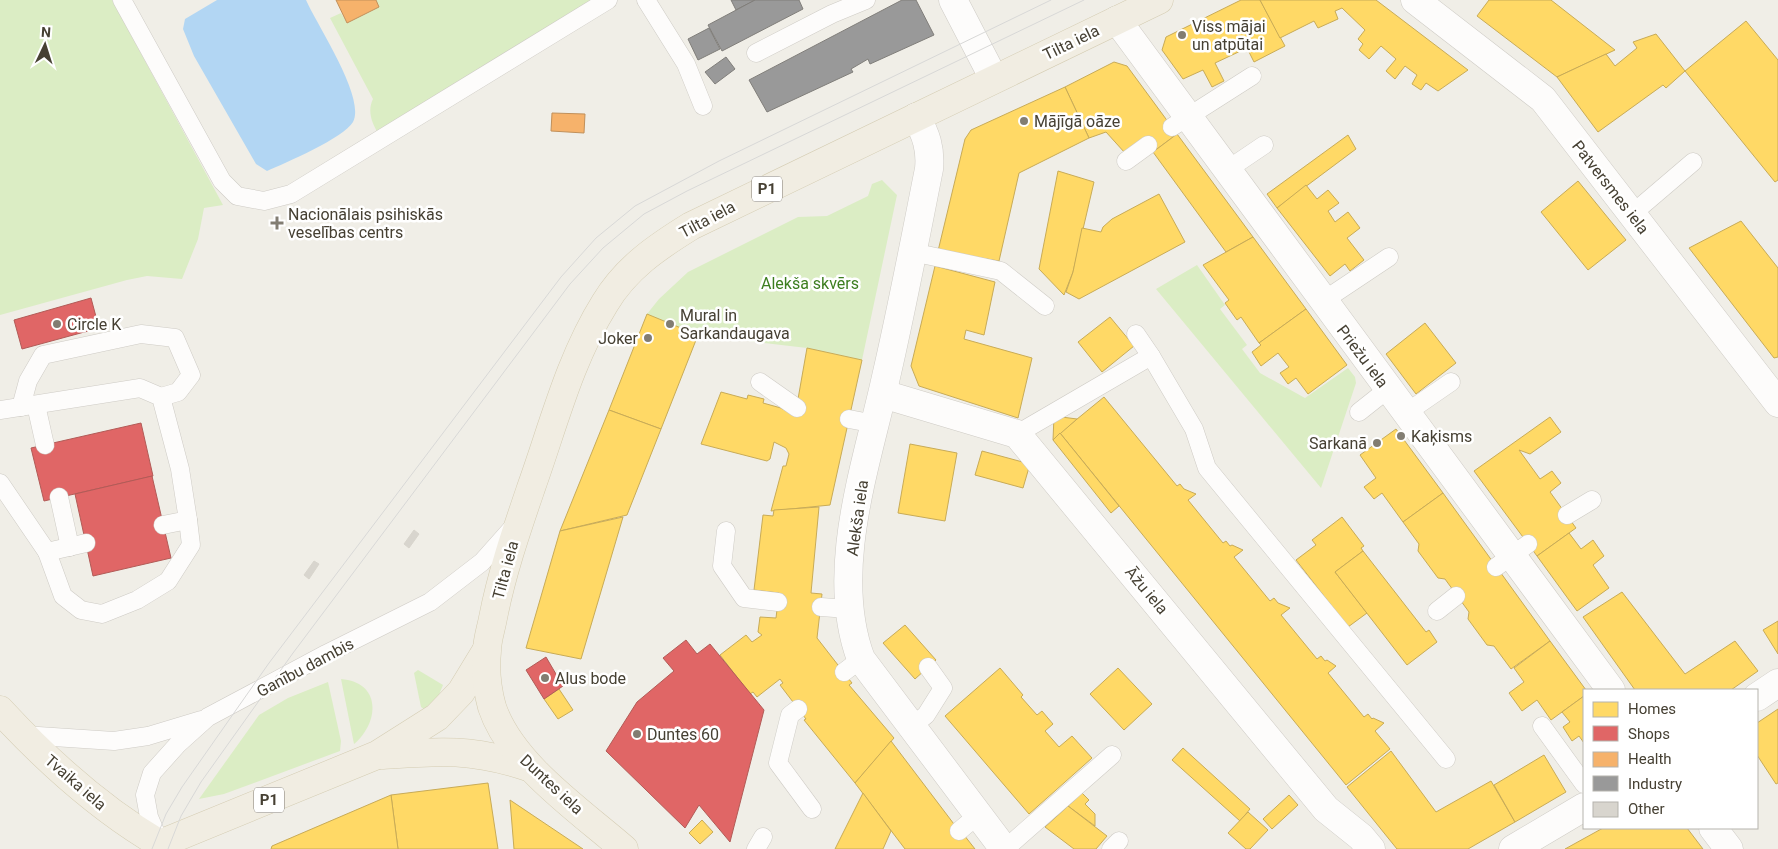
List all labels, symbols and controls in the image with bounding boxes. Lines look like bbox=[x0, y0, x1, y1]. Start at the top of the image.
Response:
place label: Viss mājai un atpūtai bbox=[1192, 17, 1266, 54]
north arrow bbox=[20, 20, 70, 70]
street label: Tilta iela bbox=[1040, 21, 1102, 64]
text: N bbox=[40, 24, 51, 40]
marker: Viss mājai un atpūtai bbox=[1176, 29, 1188, 41]
place label: Mājīgā oāze bbox=[1034, 112, 1120, 131]
marker: Mājīgā oāze bbox=[1018, 115, 1030, 127]
street label: Patversmes iela bbox=[1568, 137, 1653, 238]
road number: P1 bbox=[752, 176, 782, 202]
street label: Tilta iela bbox=[676, 197, 738, 242]
place label: Nacionālais psihiskās veselības centrs bbox=[288, 205, 443, 242]
marker: Nacionālais psihiskās veselības centrs bbox=[270, 216, 284, 230]
park label: Alekša skvērs bbox=[761, 274, 859, 293]
place label: Mural in Sarkandaugava bbox=[680, 306, 790, 343]
place label: Circle K bbox=[67, 315, 122, 334]
marker: Circle K bbox=[51, 318, 63, 330]
marker: Mural in Sarkandaugava bbox=[664, 318, 676, 330]
street label: Priežu iela bbox=[1333, 321, 1392, 391]
place label: Joker bbox=[598, 329, 639, 348]
marker: Joker bbox=[642, 332, 654, 344]
place label: Kaķisms bbox=[1411, 427, 1472, 446]
marker: Kaķisms bbox=[1395, 430, 1407, 442]
place label: Sarkanā bbox=[1309, 434, 1367, 453]
marker: Sarkanā bbox=[1371, 437, 1383, 449]
street label: Alekša iela bbox=[843, 479, 872, 557]
street label: Tilta iela bbox=[489, 539, 522, 602]
street label: Āžu iela bbox=[1121, 563, 1172, 618]
street label: Ganību dambis bbox=[254, 634, 357, 701]
place label: Alus bode bbox=[555, 669, 626, 688]
marker: Alus bode bbox=[539, 672, 551, 684]
legend bbox=[1583, 689, 1758, 829]
text: Homes bbox=[1628, 700, 1676, 718]
place label: Duntes 60 bbox=[647, 725, 719, 744]
text: Shops bbox=[1628, 725, 1670, 743]
marker: Duntes 60 bbox=[631, 728, 643, 740]
street label: Duntes iela bbox=[516, 750, 587, 818]
text: Health bbox=[1628, 750, 1672, 768]
street label: Tvaika iela bbox=[41, 751, 110, 814]
text: Industry bbox=[1628, 775, 1682, 793]
road number: P1 bbox=[254, 788, 284, 812]
text: Other bbox=[1628, 800, 1665, 818]

